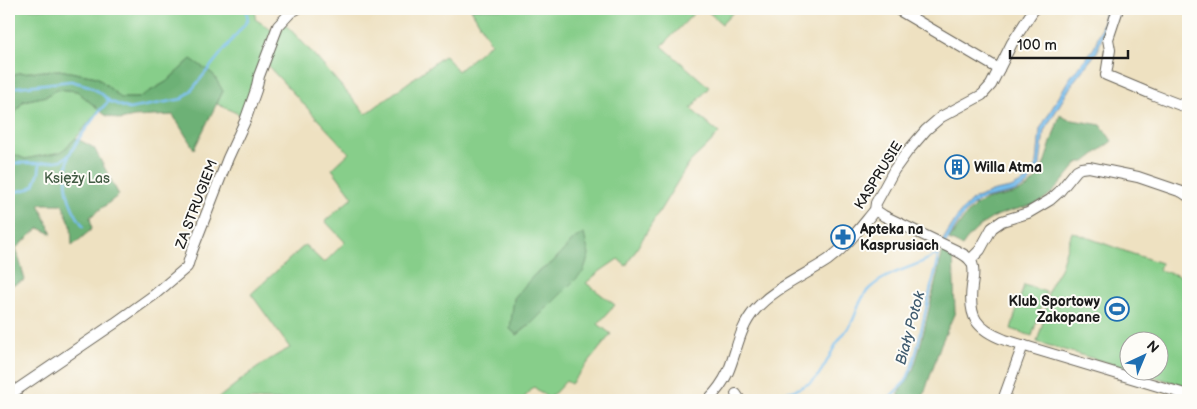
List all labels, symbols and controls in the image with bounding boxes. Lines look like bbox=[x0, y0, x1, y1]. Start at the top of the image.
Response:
scale bar bbox=[1010, 28, 1127, 60]
text: 100 m bbox=[1017, 36, 1057, 55]
street label: KASPRUSIE bbox=[851, 138, 906, 212]
building icon: Willa Atma bbox=[944, 154, 970, 180]
street label: ZA STRUGIEM bbox=[171, 157, 221, 252]
place label: Willa Atma bbox=[974, 159, 1042, 176]
park label: Księży Las bbox=[44, 170, 110, 187]
place label: Apteka na Kasprusiach bbox=[859, 221, 939, 254]
pharmacy icon: Apteka na Kasprusiach bbox=[830, 224, 856, 250]
water label: Biały Potok bbox=[892, 289, 930, 367]
place label: Klub Sportowy Zakopane bbox=[1008, 293, 1101, 326]
sports icon: Klub Sportowy Zakopane bbox=[1104, 296, 1130, 322]
north arrow bbox=[1120, 332, 1170, 382]
text: N bbox=[1143, 337, 1162, 357]

